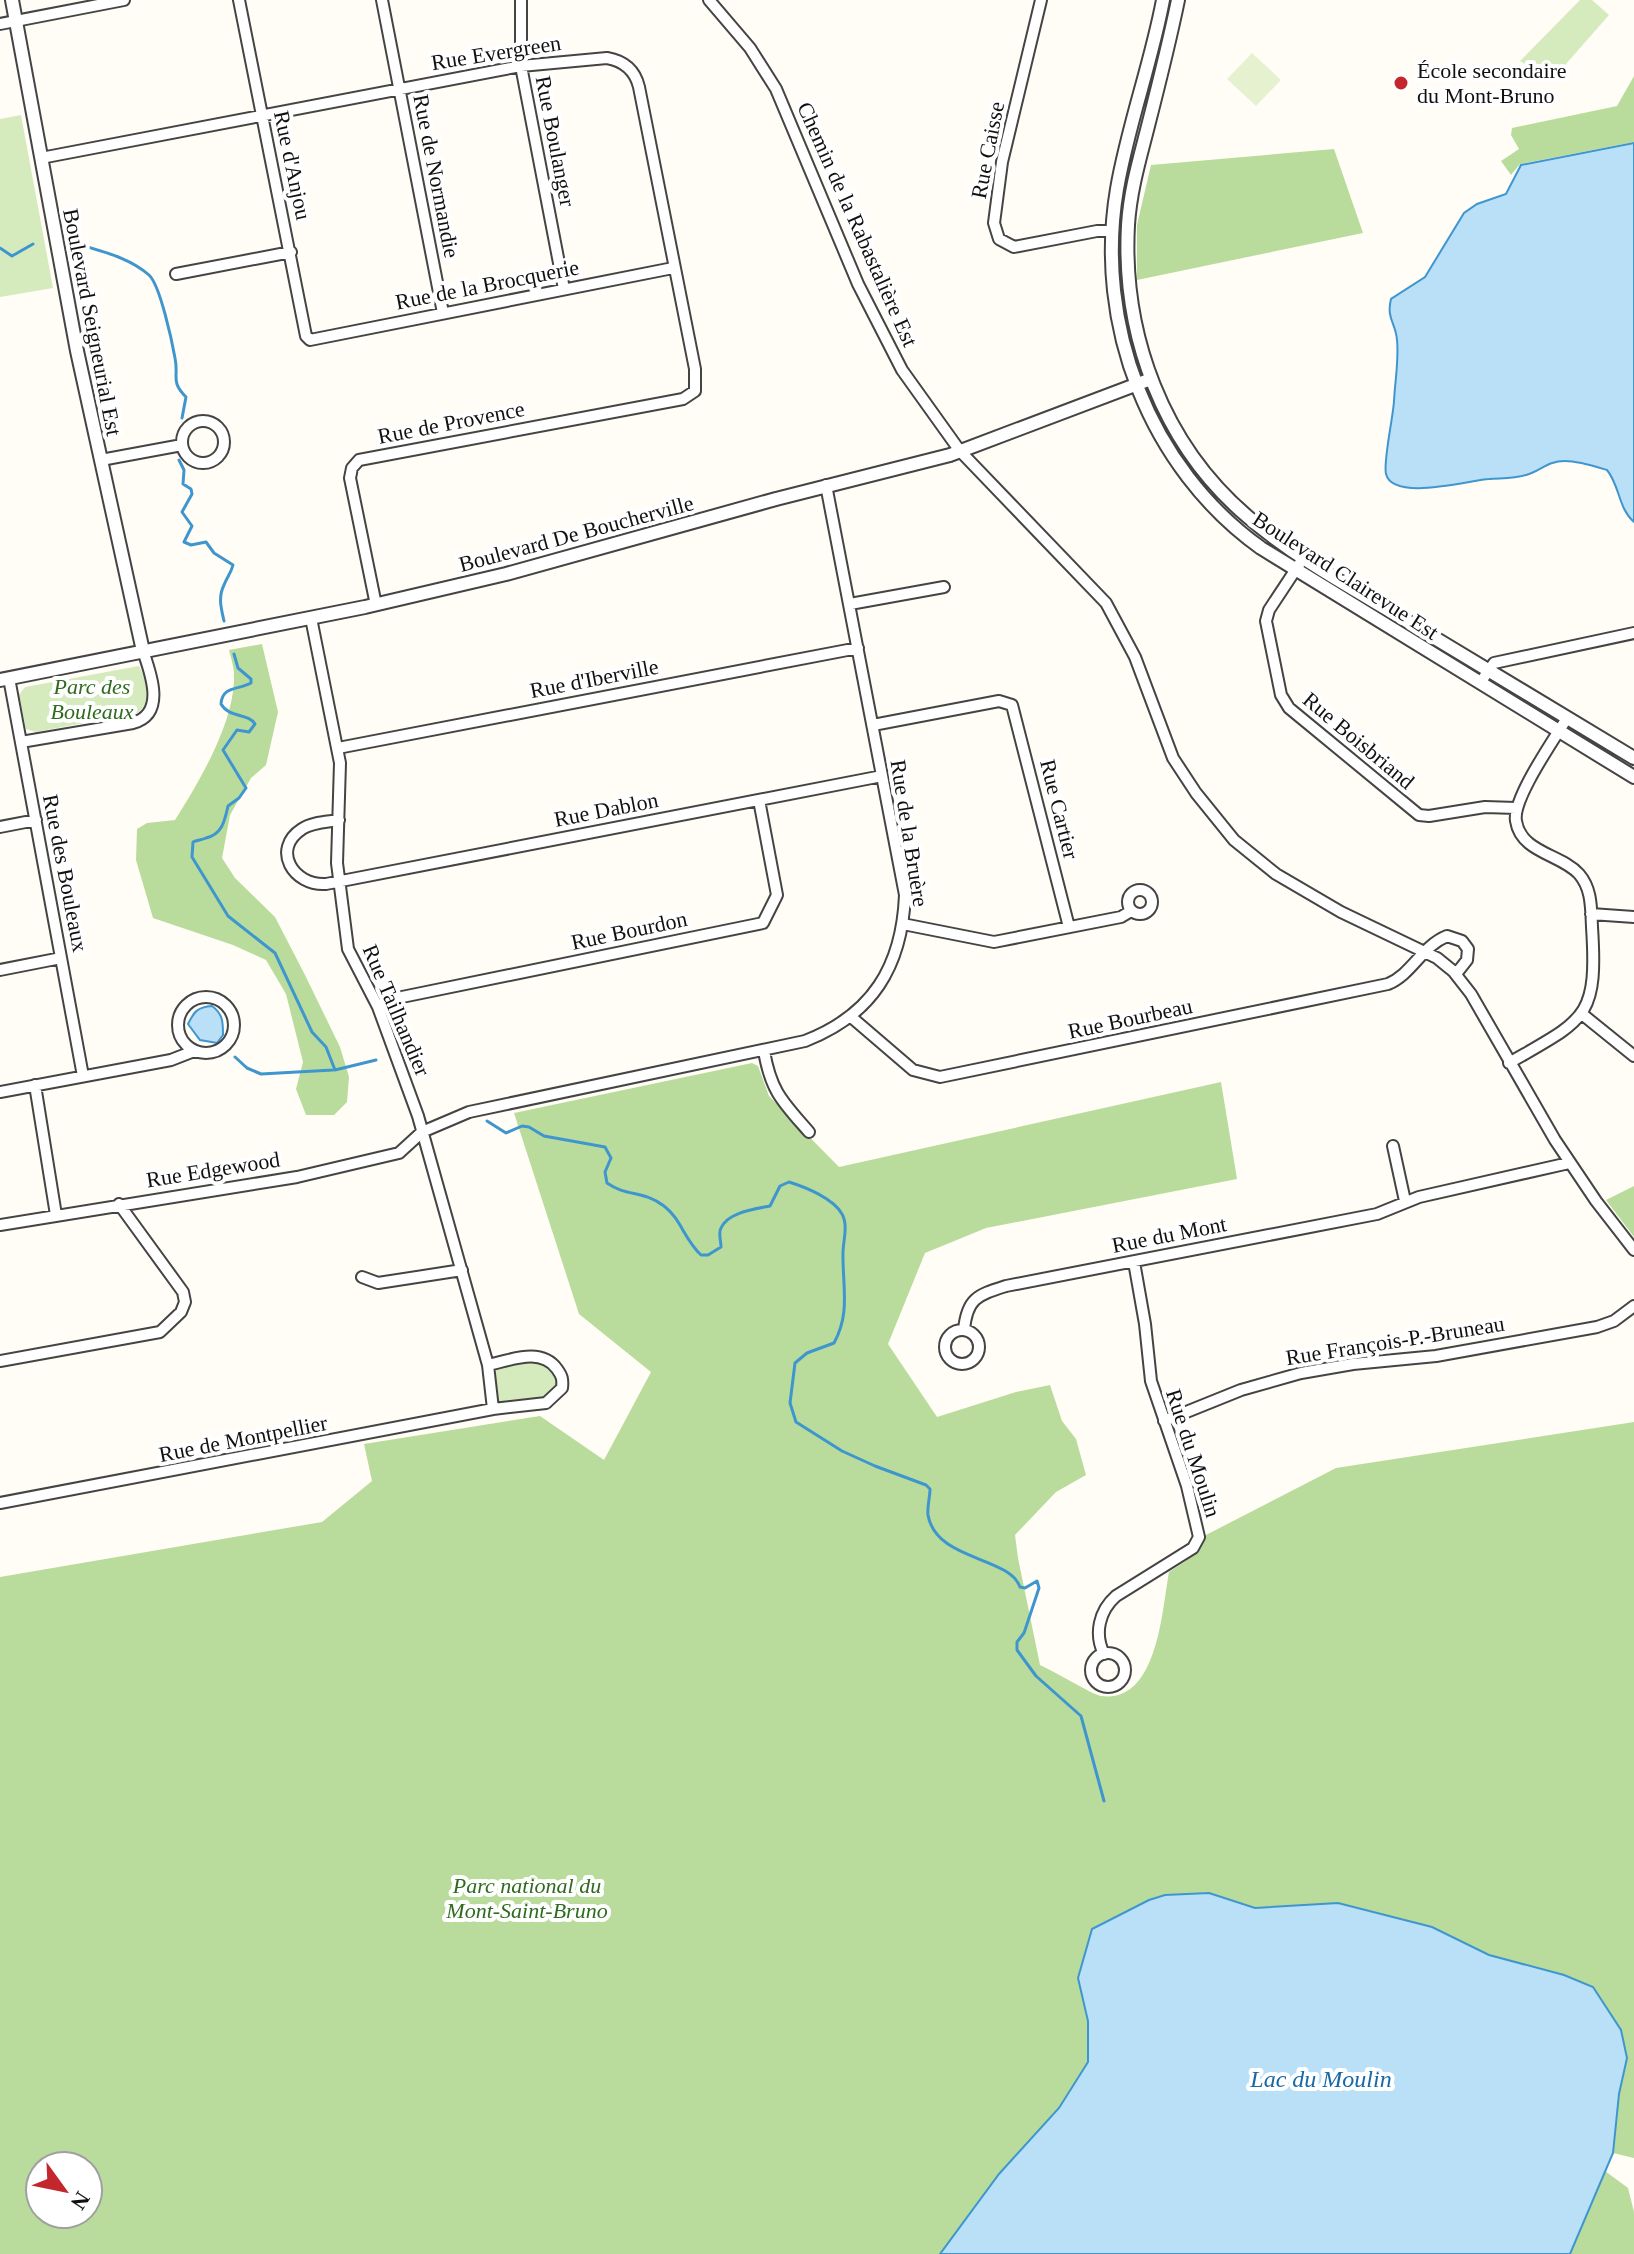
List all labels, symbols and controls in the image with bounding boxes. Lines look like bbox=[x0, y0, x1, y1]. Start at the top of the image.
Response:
street label: Rue Evergreen bbox=[429, 30, 563, 75]
place label: École secondaire du Mont-Bruno bbox=[1417, 58, 1567, 108]
street label: Rue Boulanger bbox=[531, 74, 581, 209]
marker: École secondaire du Mont-Bruno bbox=[1392, 74, 1410, 92]
street label: Rue de Normandie bbox=[408, 92, 465, 260]
street label: Chemin de la Rabastalière Est bbox=[792, 98, 923, 350]
street label: Rue Caisse bbox=[966, 99, 1009, 201]
street label: Rue d'Anjou bbox=[269, 108, 316, 222]
street label: Boulevard Seigneurial Est bbox=[58, 206, 127, 438]
street label: Rue de la Brocquerie bbox=[393, 254, 581, 315]
street label: Rue de Provence bbox=[376, 396, 527, 449]
street label: Boulevard De Boucherville bbox=[456, 490, 696, 577]
street label: Boulevard Clairevue Est bbox=[1248, 506, 1443, 645]
street label: Rue d'Iberville bbox=[528, 654, 660, 703]
park label: Parc des Bouleaux bbox=[50, 674, 134, 724]
street label: Rue Boisbriand bbox=[1298, 687, 1419, 794]
street label: Rue Cartier bbox=[1035, 757, 1084, 862]
street label: Rue de la Bruère bbox=[886, 758, 933, 908]
street label: Rue Dablon bbox=[552, 787, 660, 832]
street label: Rue des Bouleaux bbox=[38, 792, 93, 954]
street label: Rue Bourdon bbox=[569, 906, 689, 955]
street label: Rue Tailhandier bbox=[358, 941, 436, 1080]
street label: Rue Bourbeau bbox=[1066, 993, 1195, 1044]
street label: Rue Edgewood bbox=[144, 1147, 282, 1192]
street label: Rue du Mont bbox=[1110, 1211, 1228, 1258]
street label: Rue François-P.-Bruneau bbox=[1284, 1311, 1506, 1370]
street label: Rue du Moulin bbox=[1161, 1386, 1226, 1520]
street label: Rue de Montpellier bbox=[157, 1410, 330, 1467]
park label: Parc national du Mont-Saint-Bruno bbox=[445, 1873, 608, 1923]
water label: Lac du Moulin bbox=[1249, 2066, 1392, 2092]
north arrow bbox=[24, 2150, 104, 2230]
text: N bbox=[65, 2187, 95, 2214]

